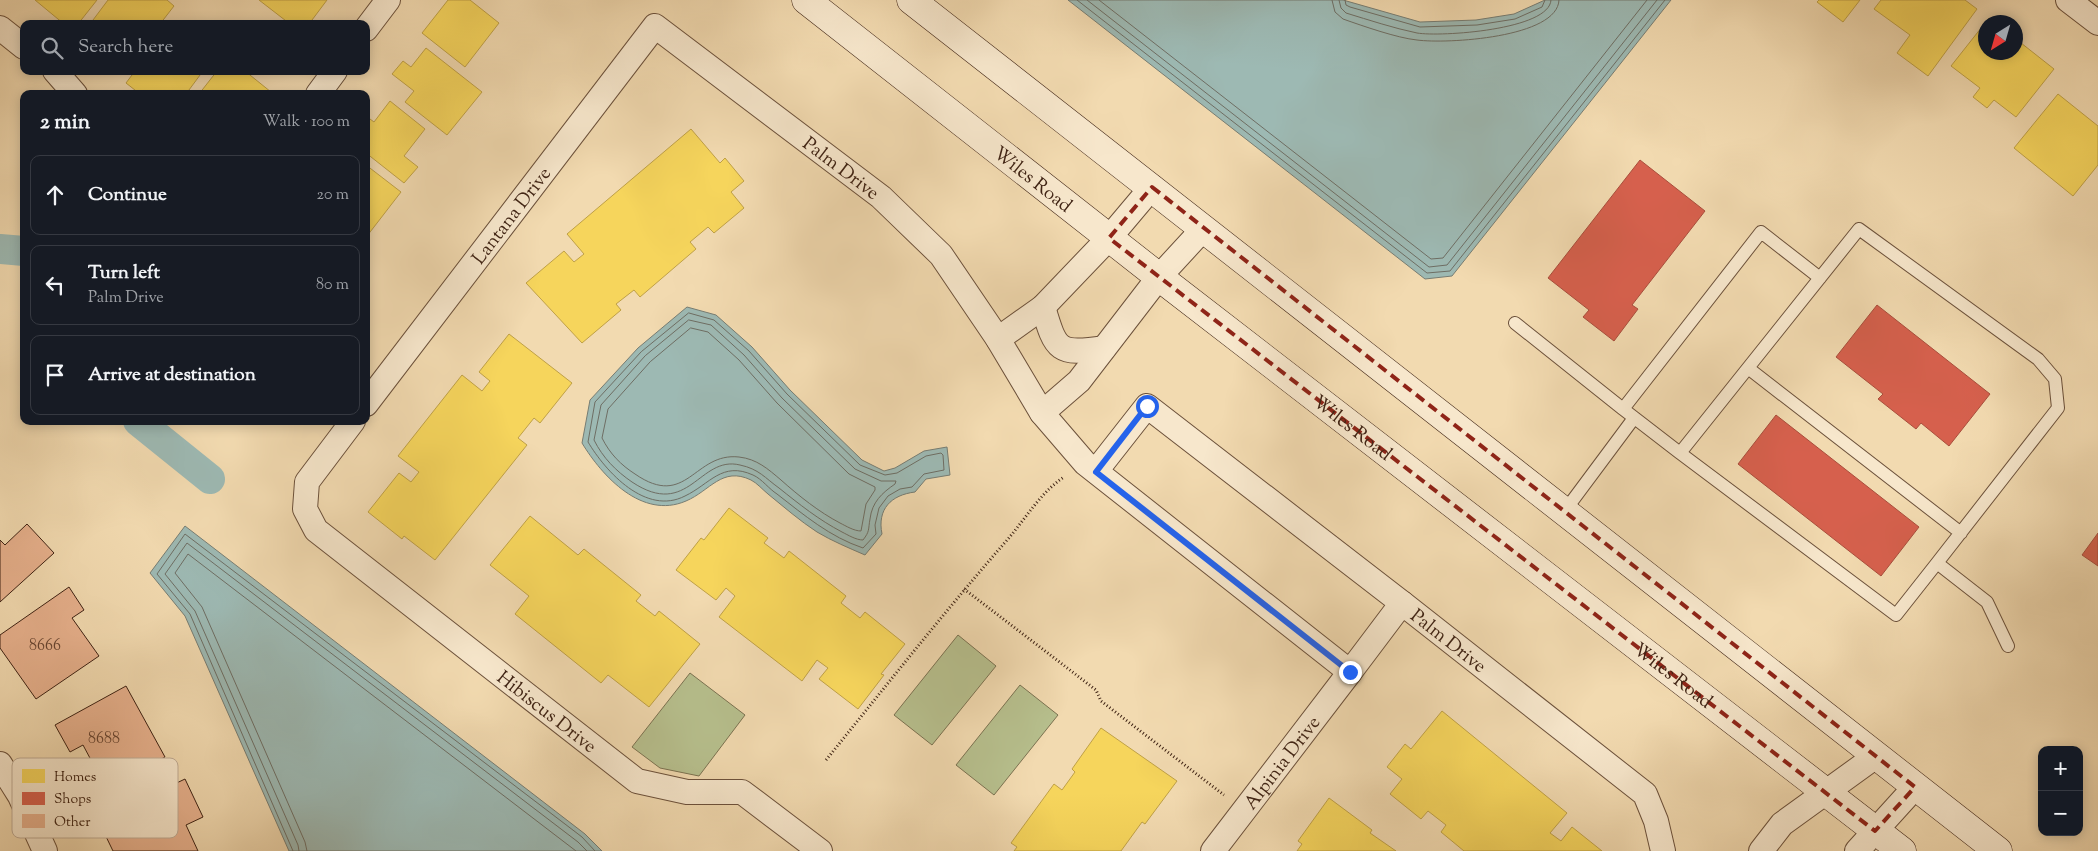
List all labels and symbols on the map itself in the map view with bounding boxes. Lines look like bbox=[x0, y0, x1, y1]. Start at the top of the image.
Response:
north arrow bbox=[1978, 15, 2023, 60]
street label: Palm Drive bbox=[796, 131, 884, 207]
street label: Wiles Road bbox=[987, 141, 1077, 220]
street label: Lantana Drive bbox=[466, 162, 559, 271]
street label: Wiles Road bbox=[1306, 390, 1397, 468]
route start bbox=[1136, 395, 1159, 418]
street label: Palm Drive bbox=[1404, 604, 1491, 680]
house number: 8666 bbox=[29, 635, 61, 658]
street label: Wiles Road bbox=[1627, 637, 1718, 716]
route end bbox=[1339, 661, 1362, 684]
street label: Hibiscus Drive bbox=[490, 665, 602, 761]
street label: Alpinia Drive bbox=[1238, 711, 1328, 816]
house number: 8688 bbox=[88, 728, 120, 751]
legend bbox=[12, 758, 178, 838]
text: Homes bbox=[54, 768, 96, 788]
text: Shops bbox=[54, 790, 91, 810]
text: Other bbox=[54, 813, 91, 833]

